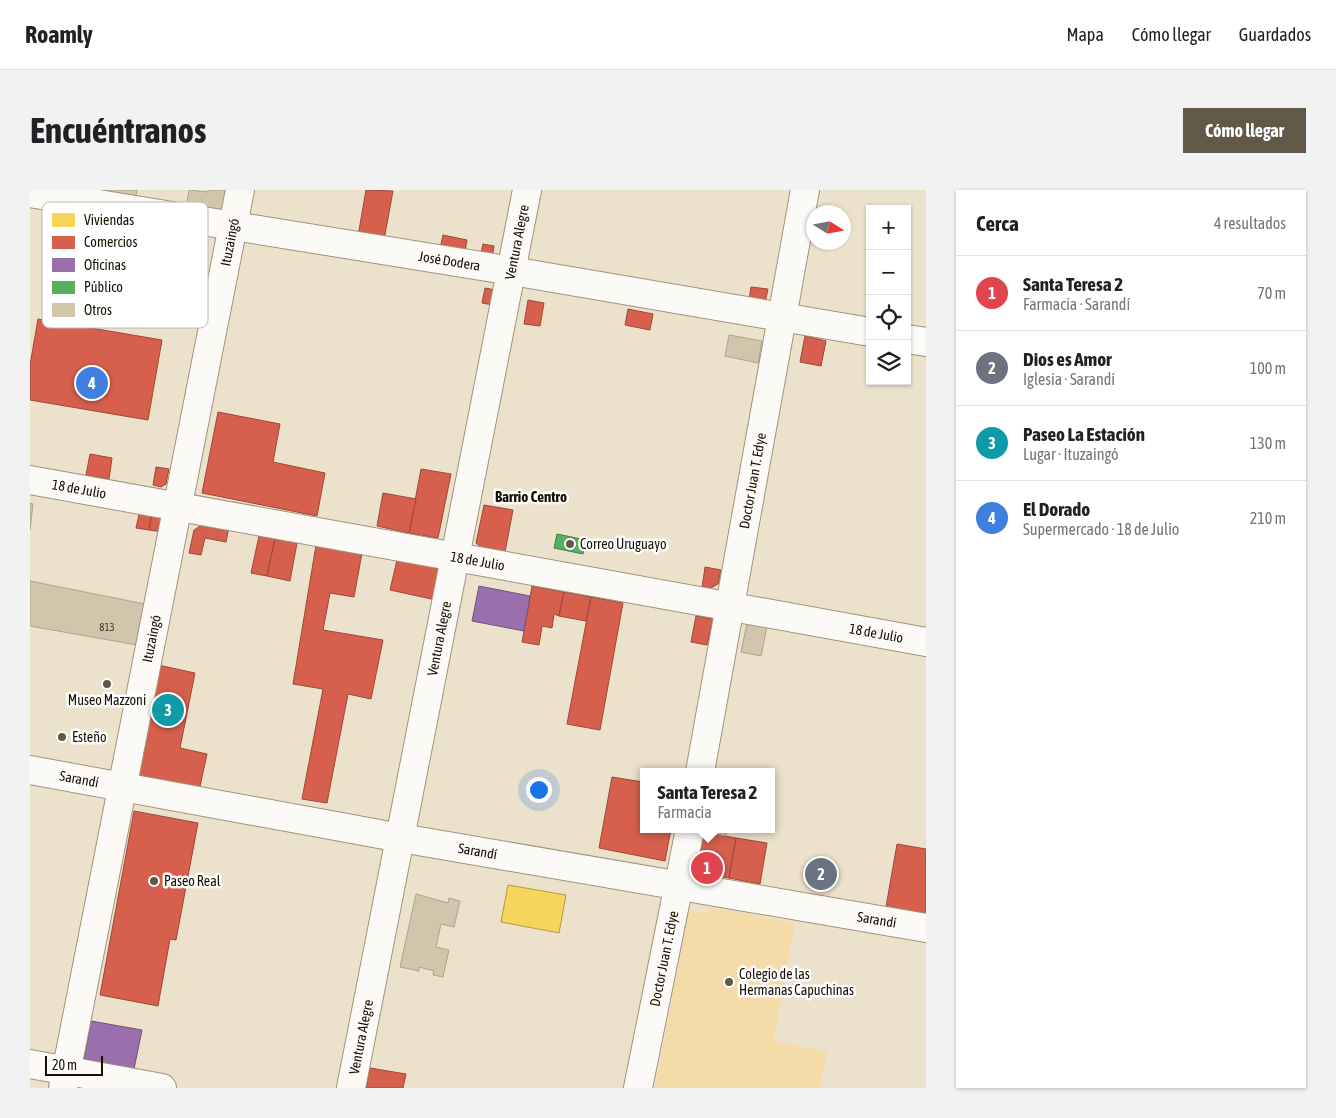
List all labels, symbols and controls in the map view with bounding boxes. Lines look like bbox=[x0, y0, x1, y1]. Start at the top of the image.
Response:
text: Roamly bbox=[25, 21, 93, 48]
text: Mapa bbox=[1066, 24, 1104, 45]
text: Cómo llegar bbox=[1132, 24, 1211, 45]
text: Guardados bbox=[1239, 24, 1311, 45]
button: Cómo llegar bbox=[1183, 108, 1306, 153]
text: Encuéntranos bbox=[30, 110, 206, 150]
legend bbox=[42, 202, 208, 328]
street label: Ventura Alegre bbox=[502, 203, 532, 281]
north arrow bbox=[806, 205, 851, 250]
map controls bbox=[866, 205, 911, 385]
button: + bbox=[866, 205, 911, 250]
text: Cerca bbox=[976, 211, 1019, 235]
text: Viviendas bbox=[84, 212, 134, 228]
text: 4 resultados bbox=[1214, 214, 1286, 232]
street label: Ituzaingó bbox=[217, 217, 242, 268]
text: Comercios bbox=[84, 234, 137, 250]
street label: José Dodera bbox=[418, 248, 481, 274]
button: − bbox=[866, 250, 911, 295]
text: Oficinas bbox=[84, 257, 126, 273]
text: Santa Teresa 2 bbox=[1023, 273, 1123, 295]
text: Público bbox=[84, 279, 123, 295]
text: 1 bbox=[988, 284, 996, 302]
text: 70 m bbox=[1257, 284, 1286, 302]
button: locate bbox=[866, 295, 911, 340]
text: Farmacia · Sarandí bbox=[1023, 295, 1130, 313]
text: Otros bbox=[84, 302, 112, 318]
button: layers bbox=[866, 340, 911, 385]
text: Dios es Amor bbox=[1023, 348, 1112, 370]
text: 2 bbox=[988, 359, 996, 377]
text: 100 m bbox=[1250, 359, 1286, 377]
pin: 4 bbox=[76, 364, 108, 402]
text: Iglesia · Sarandí bbox=[1023, 370, 1115, 388]
text: Paseo La Estación bbox=[1023, 423, 1145, 445]
street label: Doctor Juan T. Edye bbox=[736, 431, 769, 530]
text: 3 bbox=[988, 434, 996, 452]
text: 130 m bbox=[1250, 434, 1286, 452]
text: Lugar · Ituzaingó bbox=[1023, 445, 1119, 463]
street label: 18 de Julio bbox=[51, 476, 108, 502]
district label: Barrio Centro bbox=[495, 488, 567, 505]
text: El Dorado bbox=[1023, 498, 1090, 520]
text: 4 bbox=[988, 509, 996, 527]
text: 210 m bbox=[1250, 509, 1286, 527]
text: Supermercado · 18 de Julio bbox=[1023, 520, 1179, 538]
place label: Correo Uruguayo bbox=[580, 536, 667, 552]
marker: Correo Uruguayo bbox=[564, 538, 576, 550]
street label: 18 de Julio bbox=[449, 548, 506, 574]
street label: Ventura Alegre bbox=[424, 600, 454, 677]
street label: Ituzaingó bbox=[139, 613, 164, 664]
street label: 18 de Julio bbox=[848, 620, 905, 646]
house number: 813 bbox=[99, 621, 115, 633]
marker: Museo Mazzoni bbox=[101, 678, 113, 690]
pin: 3 bbox=[152, 691, 184, 729]
place label: Museo Mazzoni bbox=[68, 692, 146, 708]
place label: Esteño bbox=[72, 729, 107, 745]
marker: Esteño bbox=[56, 731, 68, 743]
street label: Sarandí bbox=[58, 768, 100, 790]
popup bbox=[640, 768, 775, 833]
your location bbox=[526, 777, 552, 803]
text: Santa Teresa 2 bbox=[657, 781, 758, 803]
text: Farmacia bbox=[657, 803, 712, 821]
street label: Sarandí bbox=[457, 840, 498, 862]
pin: 1 bbox=[691, 849, 723, 887]
pin: 2 bbox=[805, 855, 837, 893]
place label: Paseo Real bbox=[164, 873, 221, 889]
marker: Paseo Real bbox=[148, 875, 160, 887]
street label: Sarandí bbox=[856, 908, 898, 931]
street label: Doctor Juan T. Edye bbox=[647, 909, 681, 1008]
place label: Colegio de las Hermanas Capuchinas bbox=[739, 966, 854, 998]
marker: Colegio de las Hermanas Capuchinas bbox=[723, 976, 735, 988]
street label: Ventura Alegre bbox=[346, 998, 376, 1076]
scale bar bbox=[45, 1053, 102, 1076]
text: 20 m bbox=[52, 1057, 77, 1073]

